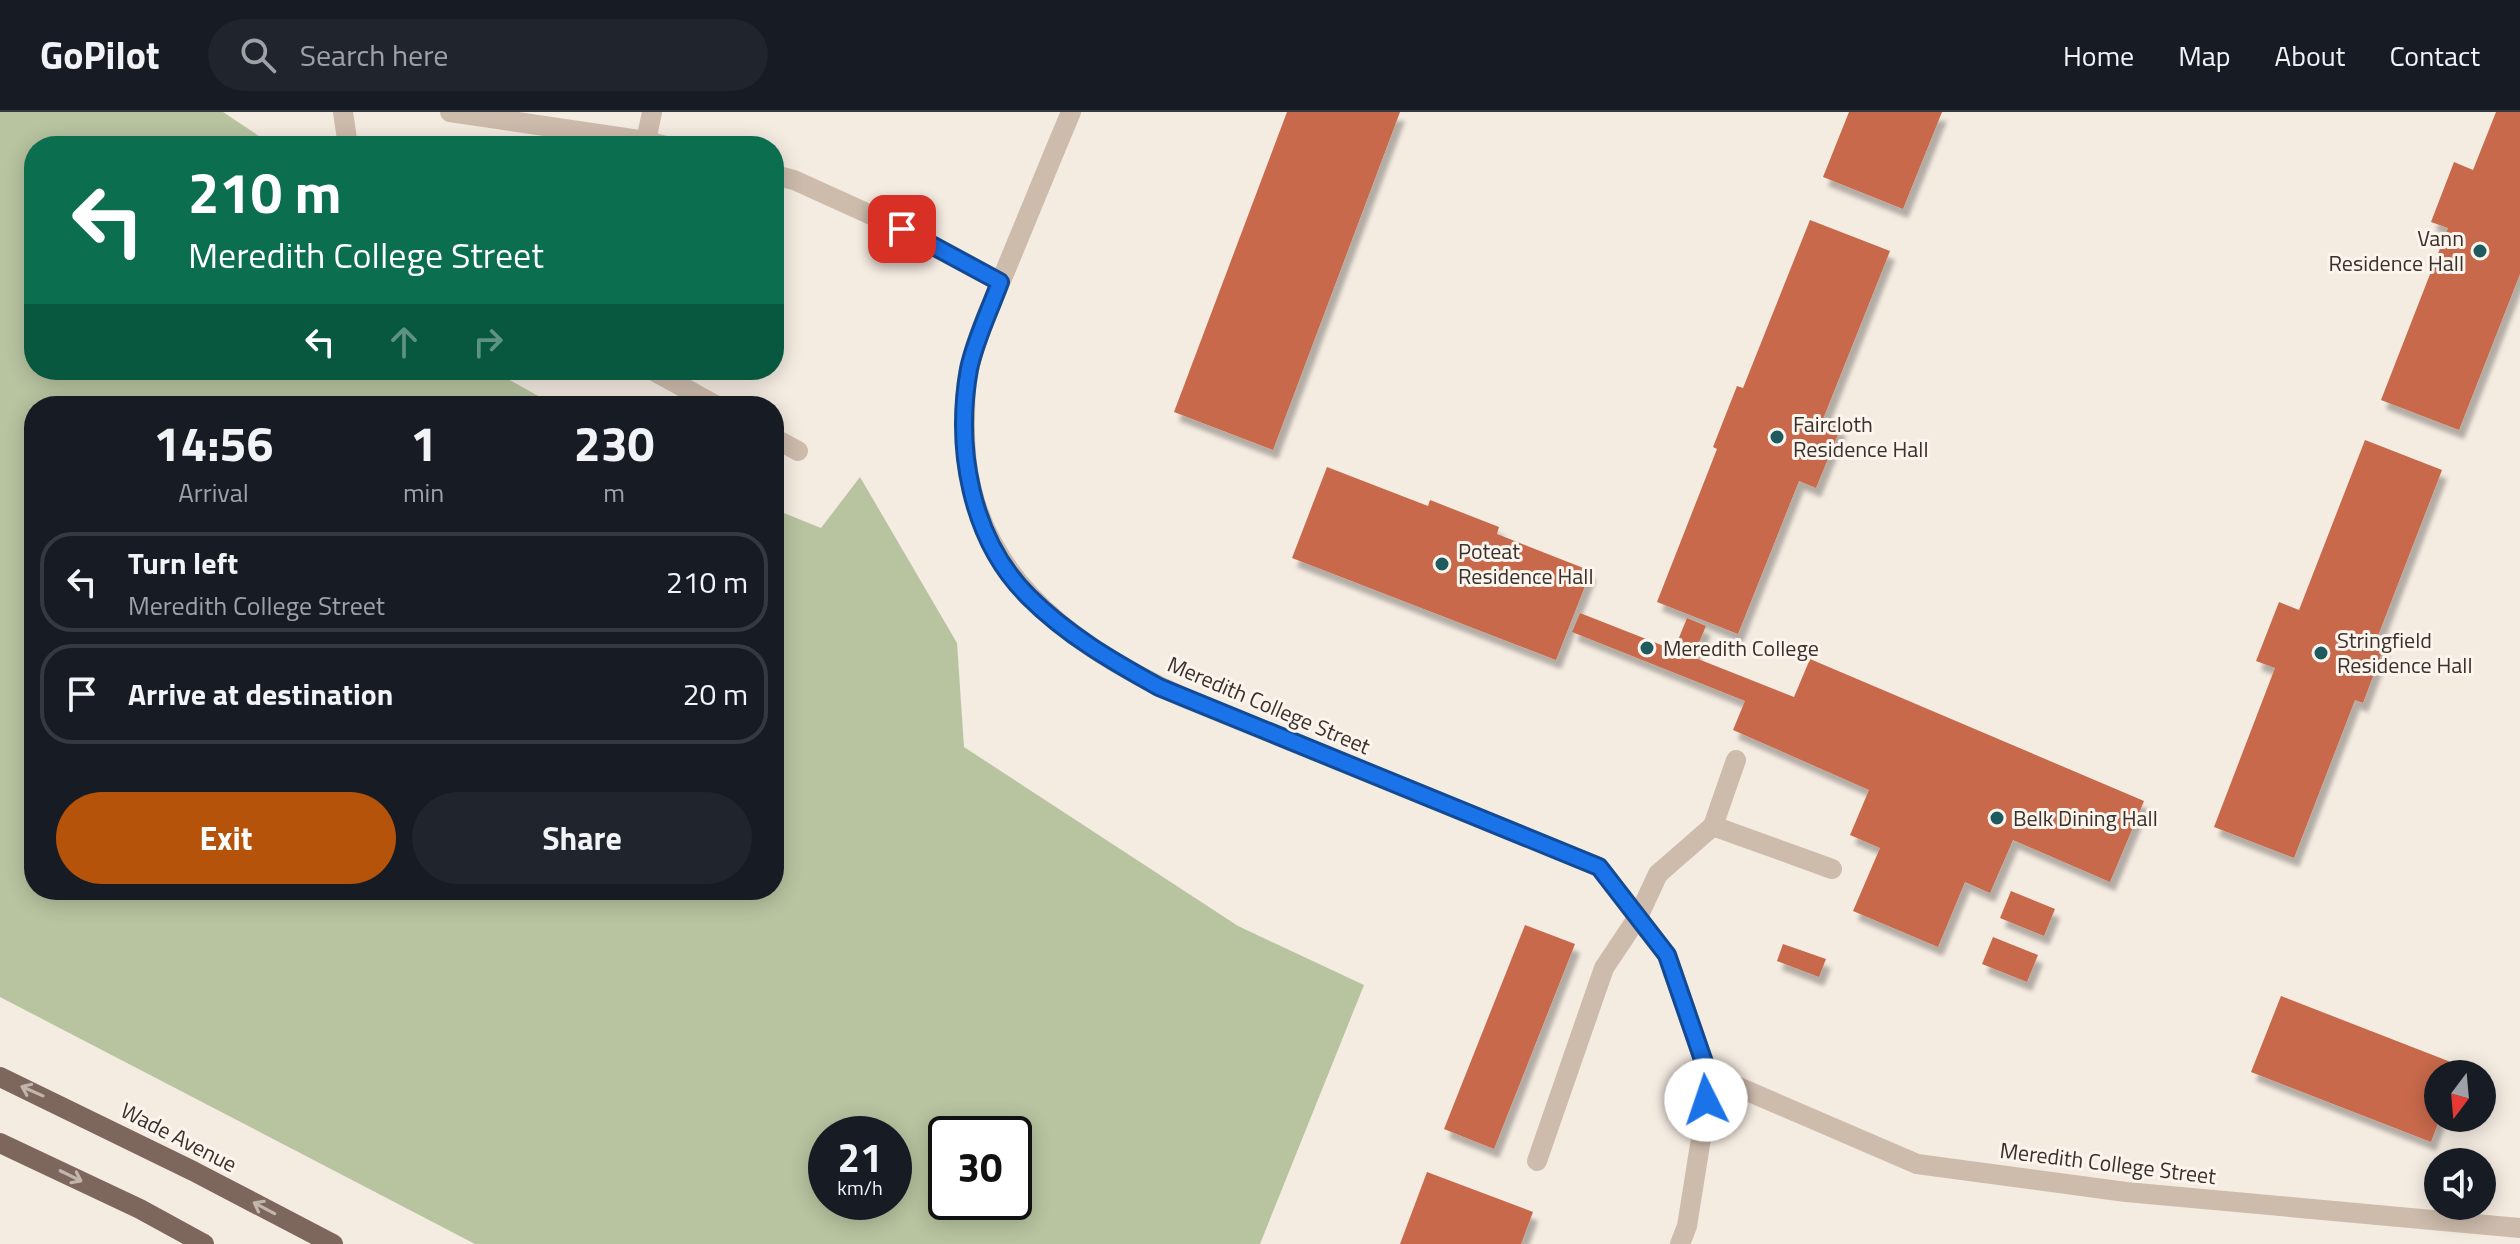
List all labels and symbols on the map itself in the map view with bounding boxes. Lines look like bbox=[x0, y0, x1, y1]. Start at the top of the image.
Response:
pin bbox=[868, 195, 936, 263]
place label: Vann Residence Hall bbox=[2328, 221, 2464, 280]
marker: Vann Residence Hall bbox=[2471, 242, 2489, 260]
place label: Faircloth Residence Hall bbox=[1793, 407, 1929, 466]
marker: Faircloth Residence Hall bbox=[1768, 428, 1786, 446]
place label: Poteat Residence Hall bbox=[1458, 534, 1594, 593]
marker: Poteat Residence Hall bbox=[1433, 555, 1451, 573]
place label: Stringfield Residence Hall bbox=[2337, 623, 2473, 682]
place label: Meredith College bbox=[1663, 631, 1819, 665]
marker: Meredith College bbox=[1638, 639, 1656, 657]
marker: Stringfield Residence Hall bbox=[2312, 644, 2330, 662]
street label: Meredith College Street bbox=[1162, 647, 1376, 763]
place label: Belk Dining Hall bbox=[2013, 801, 2158, 835]
marker: Belk Dining Hall bbox=[1988, 809, 2006, 827]
position arrow bbox=[1664, 1058, 1748, 1142]
north arrow bbox=[2424, 1060, 2496, 1132]
one-way arrow bbox=[20, 1083, 44, 1098]
street label: Wade Avenue bbox=[115, 1093, 243, 1181]
speed limit sign: 30 bbox=[928, 1116, 1032, 1220]
street label: Meredith College Street bbox=[1998, 1133, 2218, 1193]
one-way arrow bbox=[58, 1169, 82, 1184]
one-way arrow bbox=[253, 1199, 277, 1215]

